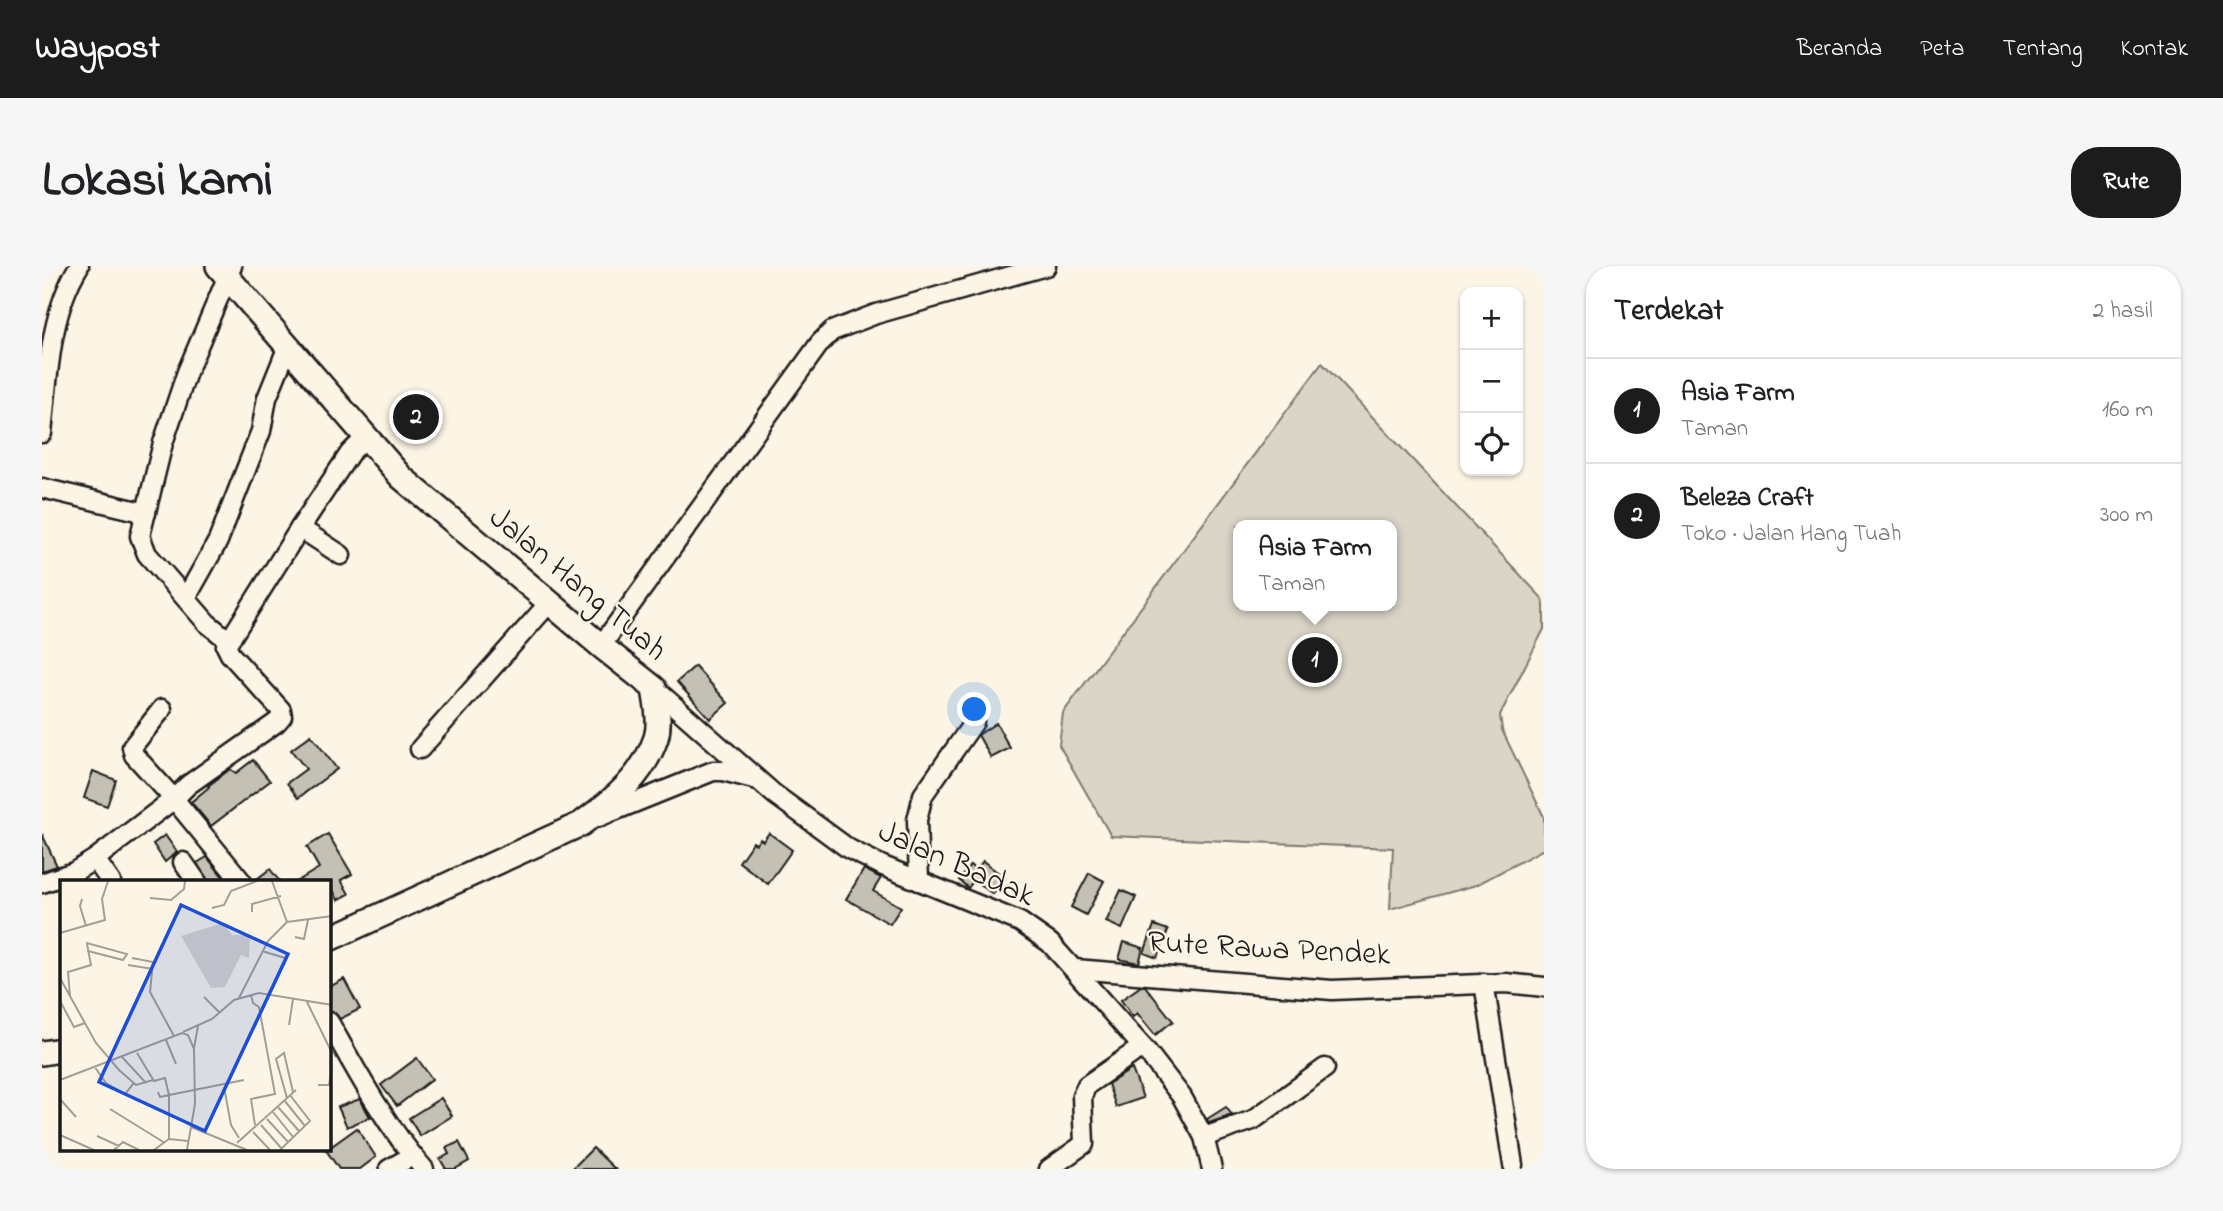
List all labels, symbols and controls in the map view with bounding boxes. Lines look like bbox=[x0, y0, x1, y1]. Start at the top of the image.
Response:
text: Waypost bbox=[35, 25, 160, 73]
text: Beranda bbox=[1797, 32, 1882, 67]
text: Peta bbox=[1920, 32, 1965, 67]
text: Tentang bbox=[2003, 32, 2083, 67]
text: Kontak bbox=[2121, 32, 2188, 67]
text: Lokasi kami bbox=[42, 146, 273, 218]
button: Rute bbox=[2071, 147, 2181, 218]
map controls bbox=[1460, 287, 1523, 476]
button: + bbox=[1460, 287, 1523, 350]
text: Terdekat bbox=[1614, 290, 1724, 334]
text: 2 hasil bbox=[2093, 295, 2153, 328]
button: − bbox=[1460, 350, 1523, 413]
text: Asia Farm bbox=[1681, 375, 1795, 413]
pin: 2 bbox=[393, 391, 439, 443]
text: 1 bbox=[1633, 394, 1641, 427]
text: 160 m bbox=[2102, 394, 2153, 427]
button: locate bbox=[1460, 413, 1523, 476]
text: Taman bbox=[1681, 413, 1748, 446]
text: Beleza Craft bbox=[1681, 480, 1814, 518]
street label: Jalan Hang Tuah bbox=[477, 496, 677, 674]
text: 2 bbox=[1631, 499, 1643, 532]
text: 300 m bbox=[2100, 499, 2153, 532]
text: Toko · Jalan Hang Tuah bbox=[1681, 518, 1901, 551]
popup bbox=[1233, 520, 1397, 611]
text: Asia Farm bbox=[1258, 530, 1372, 568]
text: Taman bbox=[1258, 568, 1325, 601]
pin: 1 bbox=[1292, 634, 1338, 686]
your location bbox=[957, 692, 991, 726]
street label: Jalan Badak bbox=[870, 809, 1043, 921]
inset map bbox=[60, 880, 331, 1152]
street label: Rute Rawa Pendek bbox=[1146, 920, 1393, 980]

